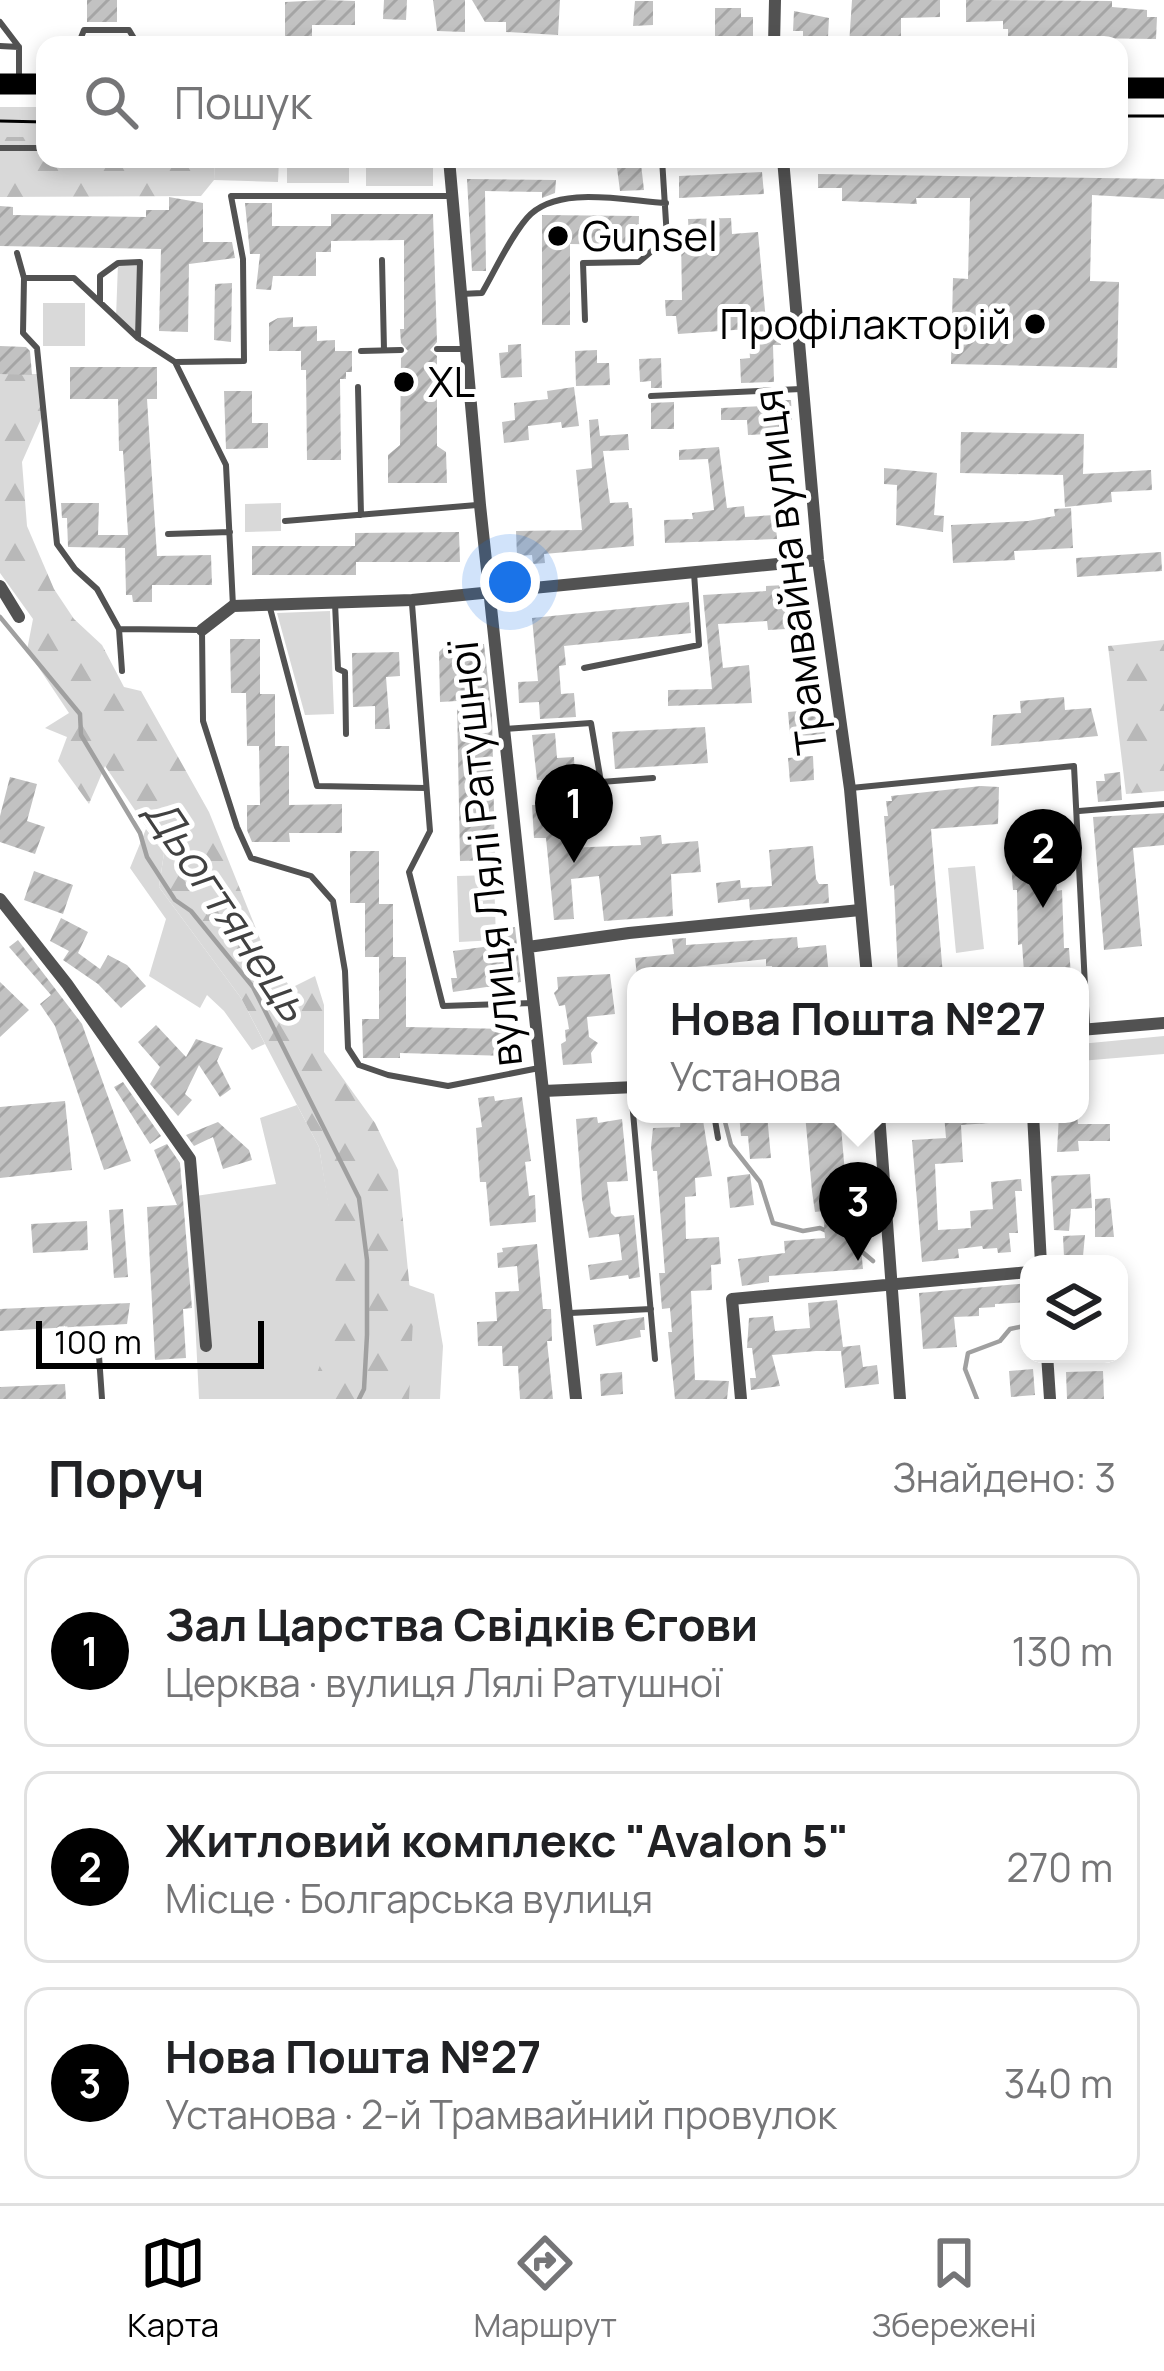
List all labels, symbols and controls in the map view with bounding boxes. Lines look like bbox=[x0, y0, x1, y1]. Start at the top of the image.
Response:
search box bbox=[36, 36, 1128, 168]
icon: search bbox=[78, 69, 144, 135]
text: Пошук bbox=[174, 71, 312, 133]
place label: Gunsel bbox=[582, 206, 718, 264]
marker: Gunsel bbox=[545, 223, 571, 249]
place label: Профілакторій bbox=[720, 294, 1011, 352]
marker: Профілакторій bbox=[1022, 311, 1048, 337]
place label: XL bbox=[428, 352, 475, 410]
marker: XL bbox=[391, 369, 417, 395]
street label: Трамвайна вулиця bbox=[738, 386, 840, 758]
your location bbox=[480, 552, 540, 612]
street label: вулиця Лялі Ратушної bbox=[433, 637, 535, 1070]
pin: 1 bbox=[535, 764, 613, 863]
water label: Дьогтянець bbox=[130, 785, 326, 1033]
pin: 2 bbox=[1004, 809, 1082, 908]
popup bbox=[627, 967, 1089, 1123]
text: Нова Пошта №27 bbox=[670, 987, 1046, 1049]
text: Установа bbox=[670, 1049, 841, 1103]
pin: 3 bbox=[819, 1162, 897, 1261]
map controls bbox=[1020, 1255, 1128, 1363]
button: layers bbox=[1020, 1255, 1128, 1363]
scale bar bbox=[36, 1315, 264, 1368]
text: 100 m bbox=[54, 1319, 142, 1364]
text: Поруч bbox=[48, 1443, 205, 1512]
text: Знайдено: 3 bbox=[893, 1450, 1116, 1504]
text: Зал Царства Свідків Єгови bbox=[165, 1593, 758, 1655]
text: 1 bbox=[81, 1624, 99, 1678]
text: 130 m bbox=[1012, 1624, 1113, 1678]
text: Церква · вулиця Лялі Ратушної bbox=[165, 1655, 722, 1709]
text: Житловий комплекс "Avalon 5" bbox=[165, 1809, 849, 1871]
text: 2 bbox=[78, 1840, 102, 1894]
text: 270 m bbox=[1007, 1840, 1113, 1894]
text: Місце · Болгарська вулиця bbox=[165, 1871, 653, 1925]
text: Нова Пошта №27 bbox=[165, 2025, 541, 2087]
text: 3 bbox=[79, 2056, 101, 2110]
text: 340 m bbox=[1004, 2056, 1113, 2110]
text: Установа · 2-й Трамвайний провулок bbox=[165, 2087, 836, 2141]
tab: Карта bbox=[127, 2230, 219, 2347]
tab: Маршрут bbox=[473, 2230, 617, 2347]
tab: Збережені bbox=[872, 2230, 1037, 2347]

